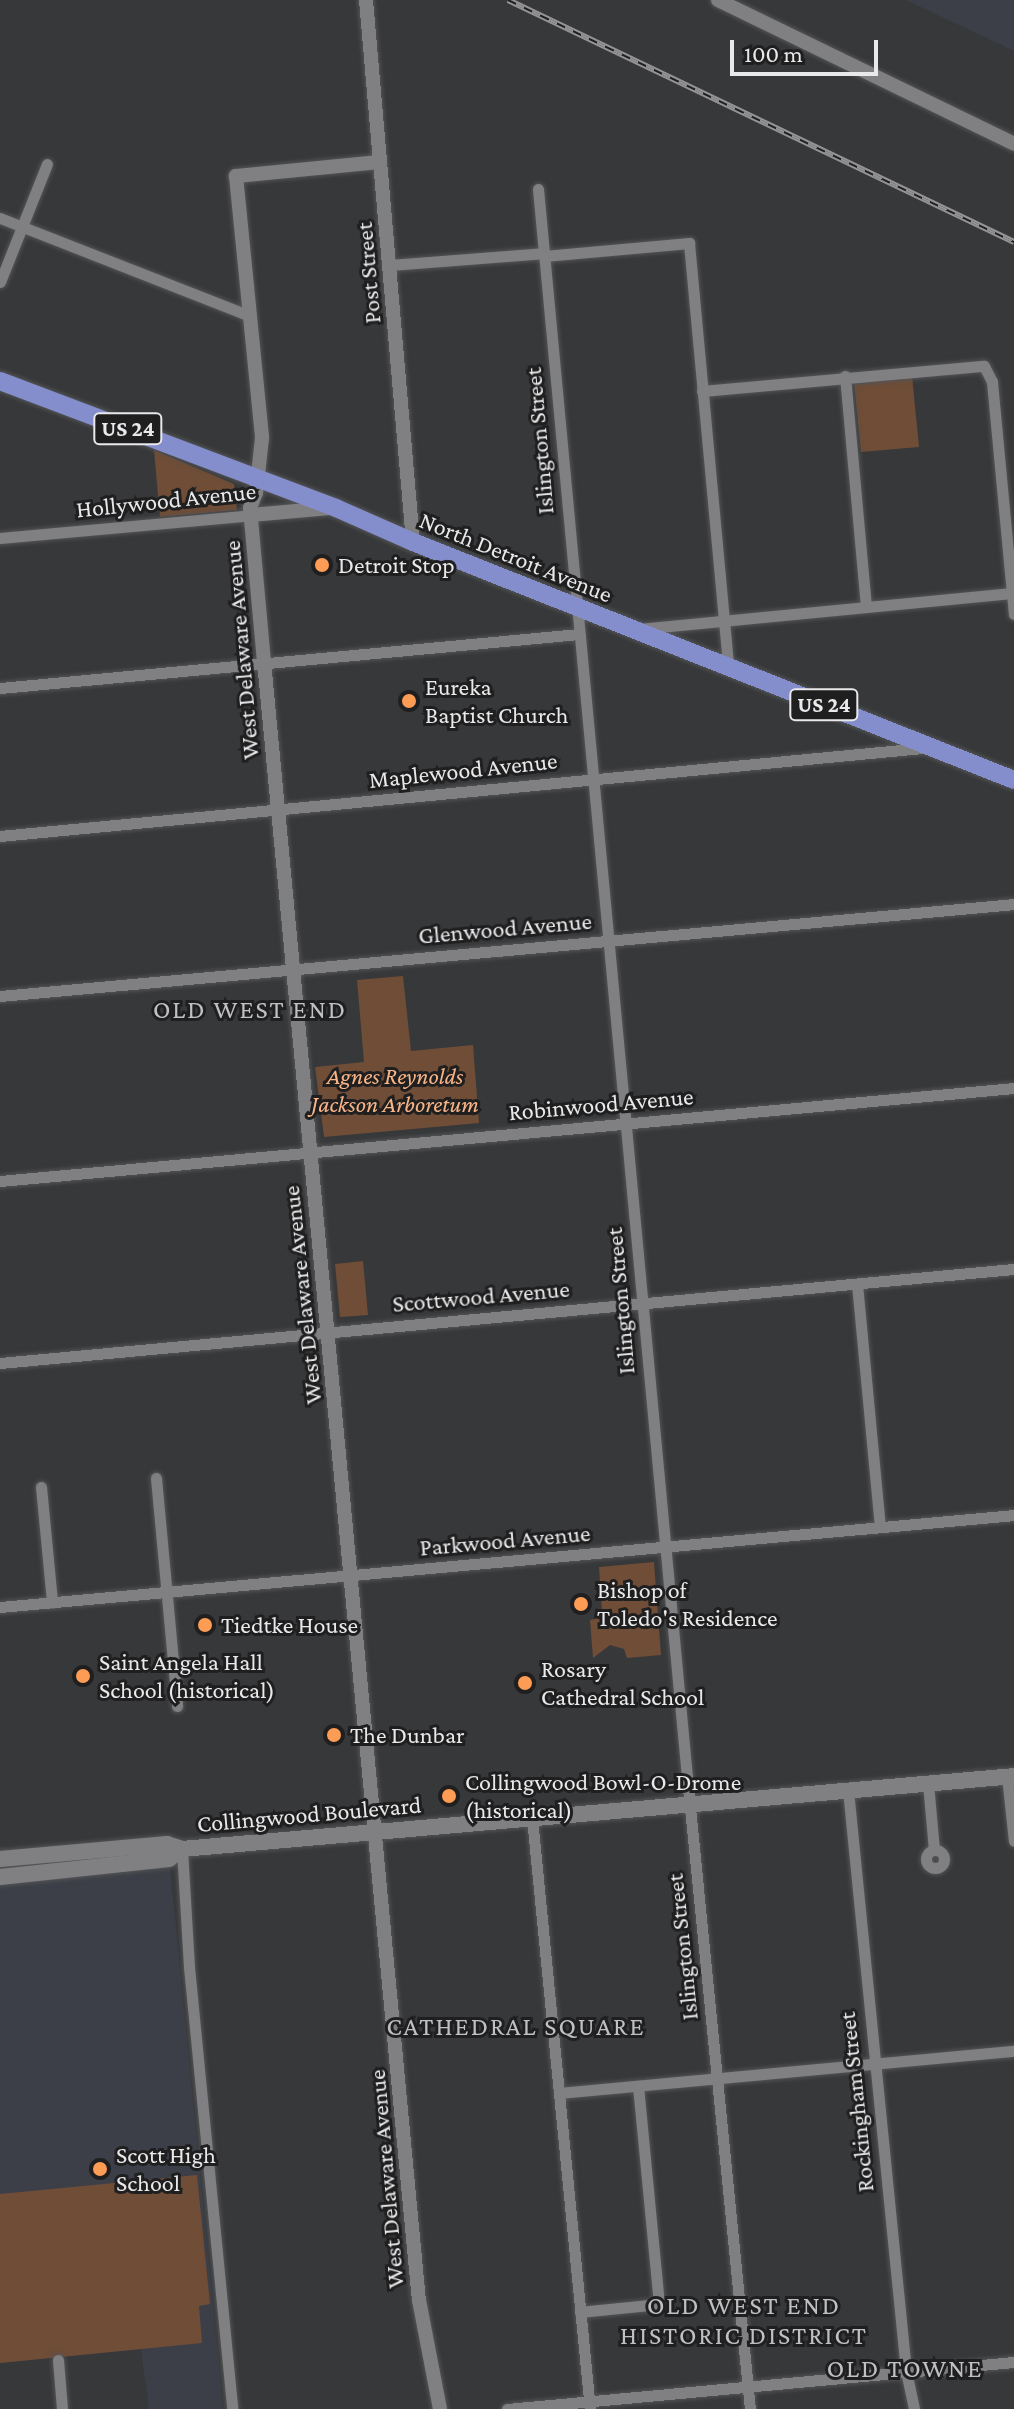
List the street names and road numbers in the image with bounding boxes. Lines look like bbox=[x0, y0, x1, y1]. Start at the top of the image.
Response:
street label: Post Street bbox=[349, 221, 387, 325]
street label: Islington Street bbox=[518, 366, 560, 516]
road number: US 24 bbox=[92, 411, 164, 447]
street label: Hollywood Avenue bbox=[75, 476, 257, 524]
street label: North Detroit Avenue bbox=[415, 505, 617, 609]
street label: West Delaware Avenue bbox=[217, 539, 265, 761]
road number: US 24 bbox=[788, 687, 860, 723]
street label: Maplewood Avenue bbox=[367, 746, 559, 794]
street label: Glenwood Avenue bbox=[417, 906, 593, 950]
street label: Robinwood Avenue bbox=[507, 1082, 695, 1126]
street label: West Delaware Avenue bbox=[276, 1184, 328, 1406]
street label: Islington Street bbox=[599, 1226, 641, 1376]
street label: Scottwood Avenue bbox=[391, 1274, 571, 1318]
street label: Parkwood Avenue bbox=[418, 1518, 592, 1562]
street label: Collingwood Boulevard bbox=[196, 1790, 422, 1838]
street label: Islington Street bbox=[660, 1872, 704, 2022]
street label: Rockingham Street bbox=[832, 2010, 880, 2194]
street label: West Delaware Avenue bbox=[362, 2068, 410, 2290]

